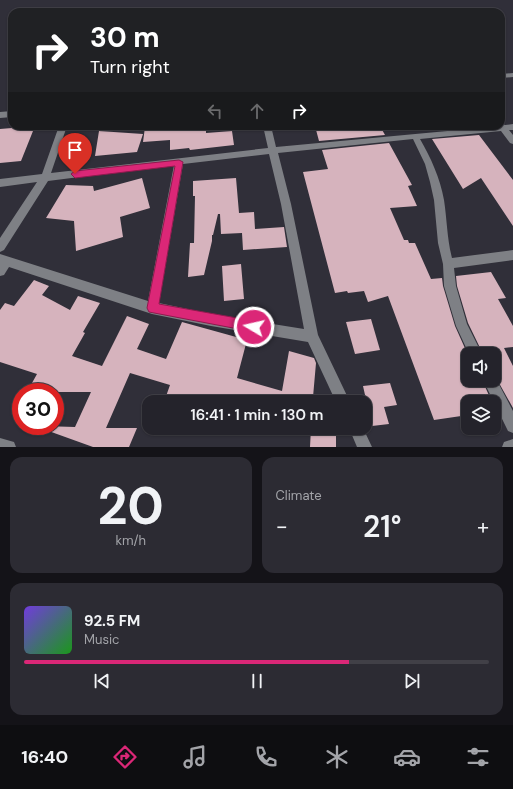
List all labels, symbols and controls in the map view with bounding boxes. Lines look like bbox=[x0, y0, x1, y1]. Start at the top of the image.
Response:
text: 30 m bbox=[90, 19, 160, 56]
icon: right bbox=[24, 24, 76, 76]
text: Turn right bbox=[90, 55, 170, 79]
icon: left bbox=[204, 100, 226, 122]
icon: ahead bbox=[246, 100, 268, 122]
icon: right bbox=[288, 100, 310, 122]
pin bbox=[58, 133, 92, 174]
icon: arrive bbox=[64, 139, 86, 161]
position arrow bbox=[233, 306, 275, 348]
map controls bbox=[461, 347, 501, 435]
button: sound bbox=[461, 347, 501, 387]
speed limit sign: 30 bbox=[12, 383, 64, 435]
button: layers bbox=[461, 395, 501, 435]
text: 16:41 · 1 min · 130 m bbox=[191, 405, 323, 425]
text: 20 bbox=[98, 472, 164, 540]
text: Climate bbox=[276, 487, 322, 504]
text: 21° bbox=[363, 507, 401, 546]
text: − bbox=[276, 512, 288, 541]
text: + bbox=[477, 512, 489, 541]
text: km/h bbox=[115, 532, 146, 549]
text: 92.5 FM bbox=[84, 611, 140, 631]
text: Music bbox=[84, 631, 119, 648]
icon: previous bbox=[91, 670, 113, 692]
icon: pause bbox=[246, 670, 268, 692]
icon: next bbox=[401, 670, 423, 692]
icon: directions bbox=[111, 743, 139, 771]
icon: music bbox=[181, 743, 209, 771]
icon: phone bbox=[252, 743, 280, 771]
icon: climate bbox=[323, 743, 351, 771]
icon: car bbox=[393, 743, 421, 771]
icon: filters bbox=[464, 743, 492, 771]
text: 16:40 bbox=[21, 745, 68, 769]

